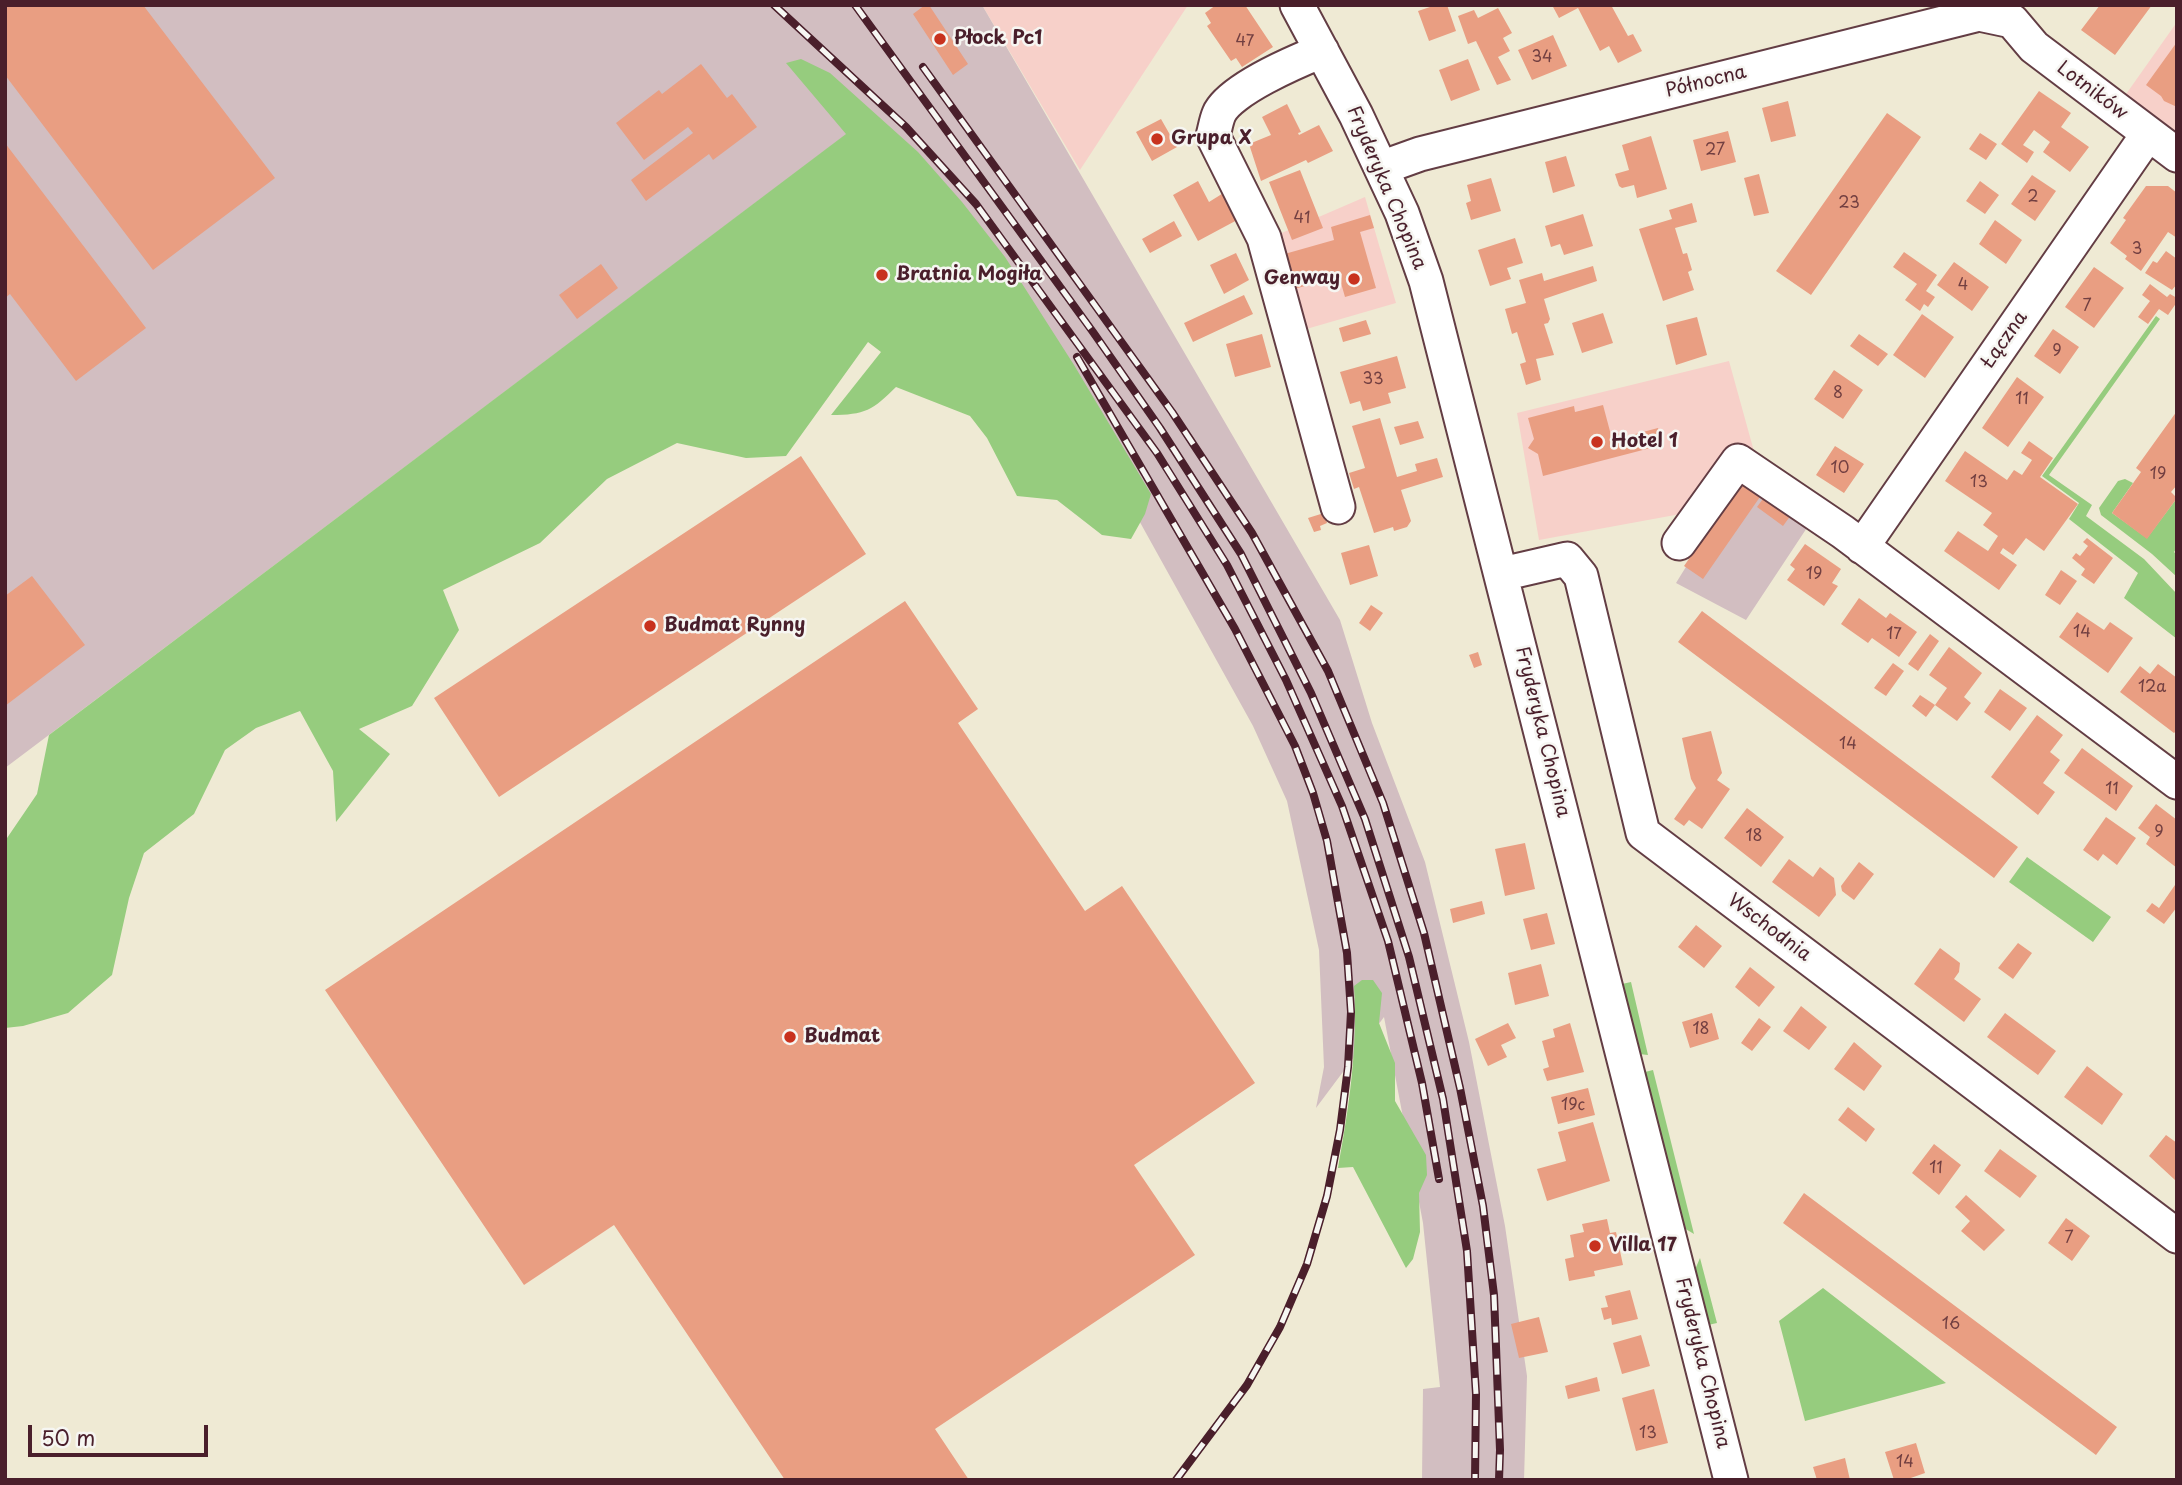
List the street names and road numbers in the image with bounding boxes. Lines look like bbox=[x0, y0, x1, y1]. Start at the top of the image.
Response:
street label: Lotników bbox=[2052, 57, 2132, 125]
street label: Północna bbox=[1663, 61, 1749, 103]
street label: Fryderyka Chopina bbox=[1341, 103, 1431, 273]
street label: Łączna bbox=[1977, 307, 2033, 373]
street label: Fryderyka Chopina bbox=[1510, 644, 1574, 820]
street label: Wschodnia bbox=[1723, 889, 1815, 967]
street label: Fryderyka Chopina bbox=[1670, 1275, 1734, 1451]

